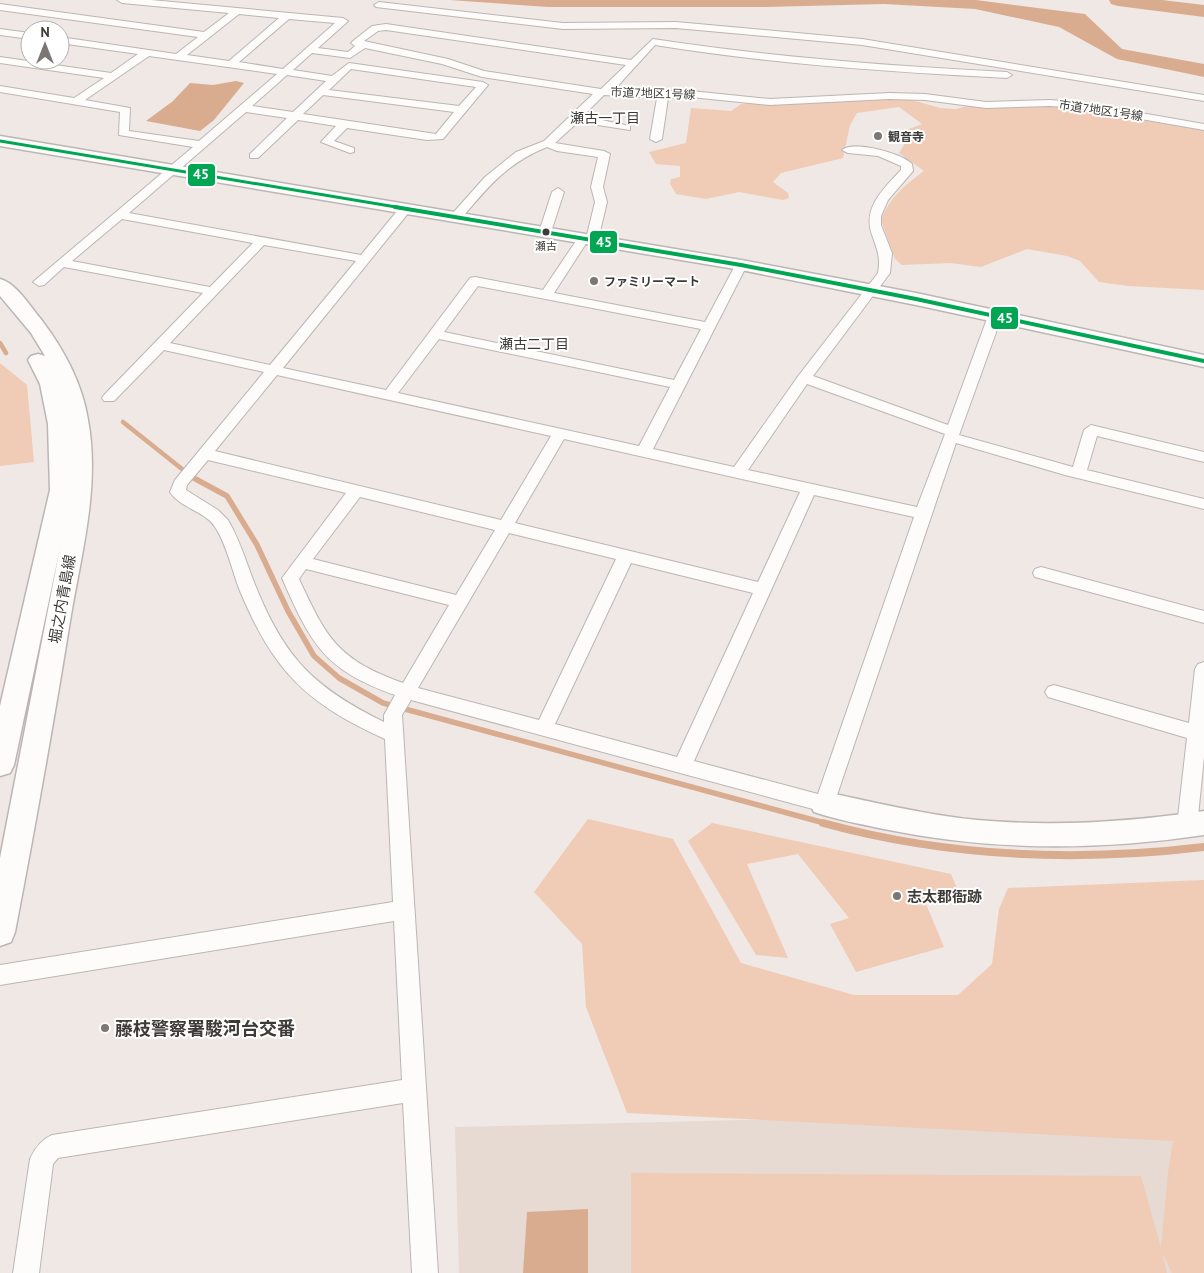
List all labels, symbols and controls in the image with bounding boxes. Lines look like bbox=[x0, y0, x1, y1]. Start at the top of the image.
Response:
north arrow bbox=[20, 20, 70, 70]
text: N bbox=[40, 23, 50, 41]
street label: 市道7地区1号線 bbox=[610, 84, 696, 102]
street label: 市道7地区1号線 bbox=[1058, 97, 1144, 123]
district label: 瀬古一丁目 bbox=[570, 109, 640, 127]
place label: 観音寺 bbox=[888, 129, 924, 144]
marker: 観音寺 bbox=[872, 130, 884, 142]
line badge: 45 bbox=[187, 163, 216, 187]
text: 45 bbox=[193, 165, 209, 183]
marker: 瀬古 bbox=[541, 227, 551, 237]
line badge: 45 bbox=[589, 230, 618, 254]
text: 45 bbox=[596, 233, 612, 251]
place label: 瀬古 bbox=[535, 239, 557, 253]
place label: ファミリーマート bbox=[604, 274, 700, 289]
marker: ファミリーマート bbox=[588, 275, 600, 287]
line badge: 45 bbox=[990, 306, 1019, 330]
text: 45 bbox=[997, 309, 1013, 327]
district label: 瀬古二丁目 bbox=[499, 335, 569, 353]
street label: 堀之内青島線 bbox=[45, 553, 79, 645]
place label: 志太郡衙跡 bbox=[907, 887, 982, 906]
marker: 志太郡衙跡 bbox=[891, 890, 903, 902]
place label: 藤枝警察署駿河台交番 bbox=[115, 1017, 295, 1040]
marker: 藤枝警察署駿河台交番 bbox=[99, 1022, 111, 1034]

